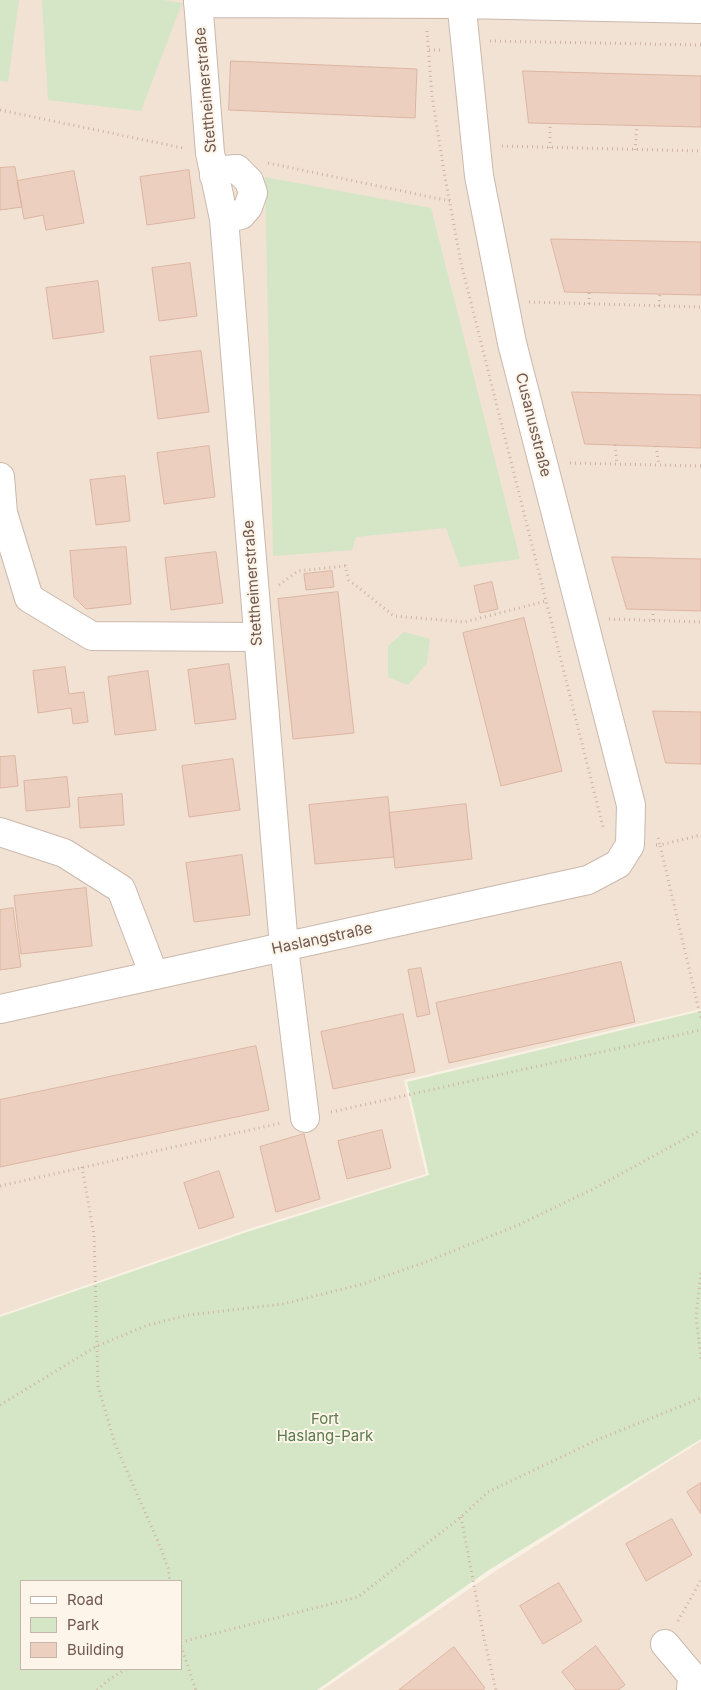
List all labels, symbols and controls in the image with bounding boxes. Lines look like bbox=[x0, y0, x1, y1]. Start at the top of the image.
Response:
street label: Stettheimerstraße bbox=[192, 26, 220, 154]
street label: Cusanusstraße bbox=[511, 371, 555, 479]
street label: Stettheimerstraße bbox=[240, 519, 266, 647]
street label: Haslangstraße bbox=[270, 920, 374, 958]
park label: Fort Haslang-Park bbox=[277, 1410, 373, 1445]
legend bbox=[20, 1580, 182, 1670]
text: Road bbox=[67, 1590, 103, 1609]
text: Park bbox=[67, 1615, 99, 1634]
text: Building bbox=[67, 1640, 124, 1659]

